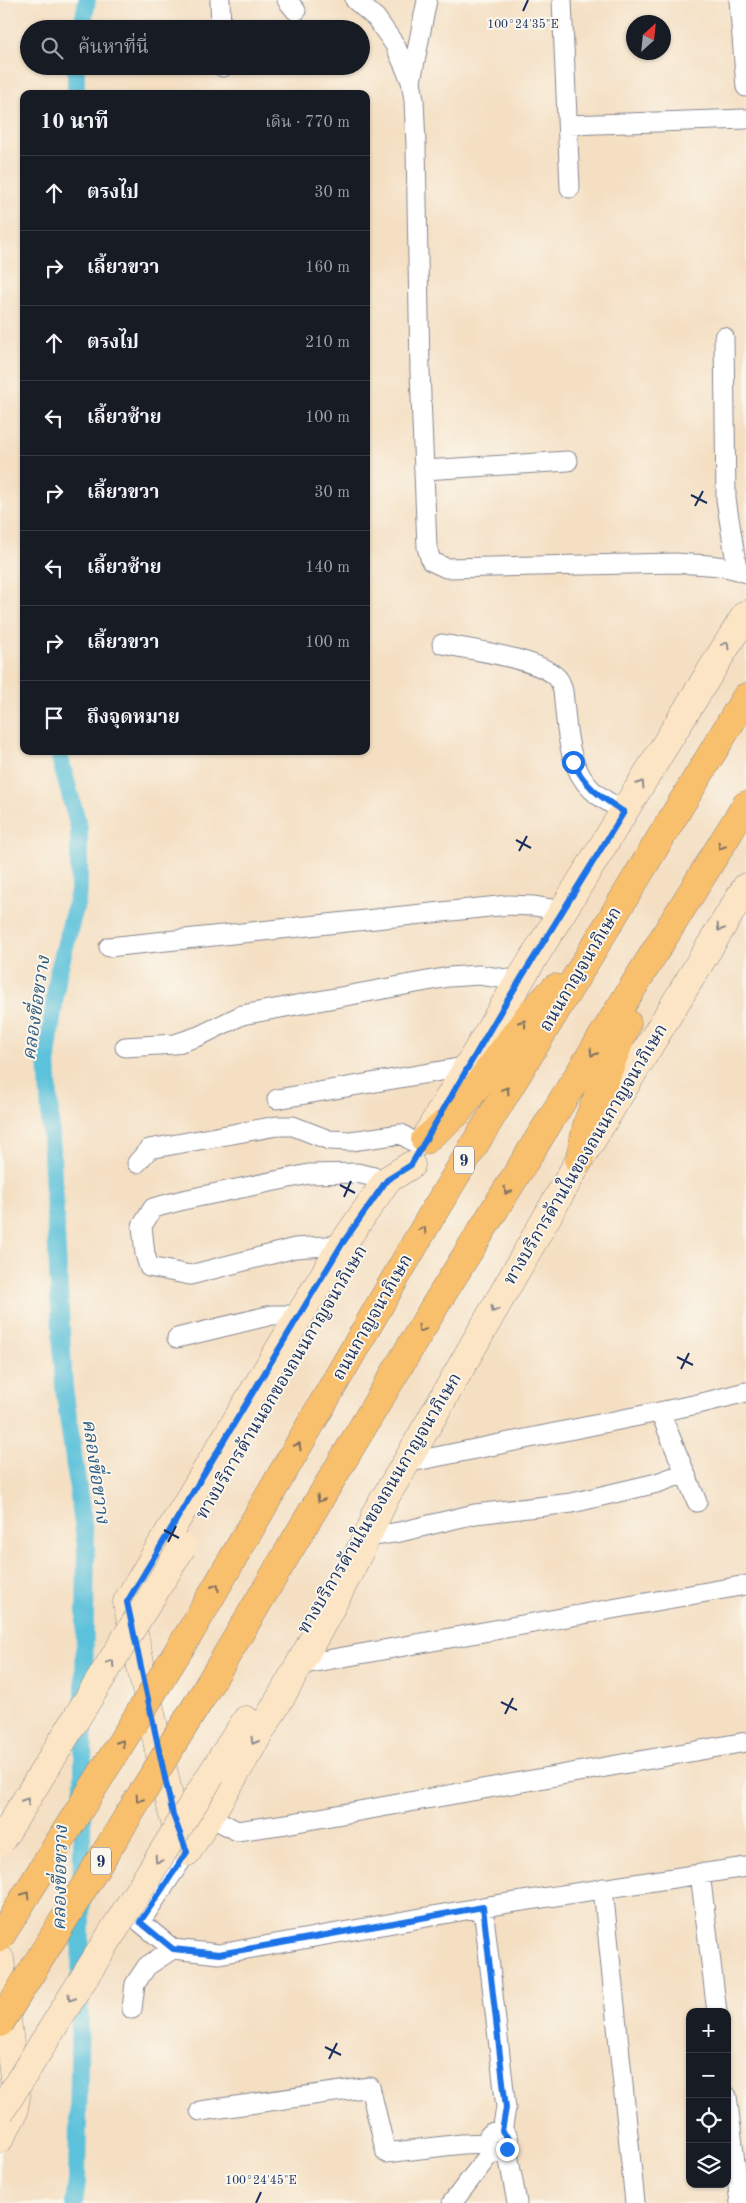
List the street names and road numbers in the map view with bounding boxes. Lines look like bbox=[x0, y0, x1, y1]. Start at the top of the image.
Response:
street label: ถนนกาญจนาภิเษก bbox=[537, 904, 625, 1035]
street label: ทางบริการด้านในของถนนกาญจนาภิเษก bbox=[497, 1019, 671, 1288]
road number: 9 bbox=[454, 1146, 474, 1174]
street label: ทางบริการด้านนอกของถนนกาญจนาภิเษก bbox=[191, 1242, 371, 1522]
street label: ถนนกาญจนาภิเษก bbox=[330, 1252, 416, 1383]
street label: ทางบริการด้านในของถนนกาญจนาภิเษก bbox=[291, 1368, 465, 1637]
road number: 9 bbox=[91, 1848, 111, 1874]

